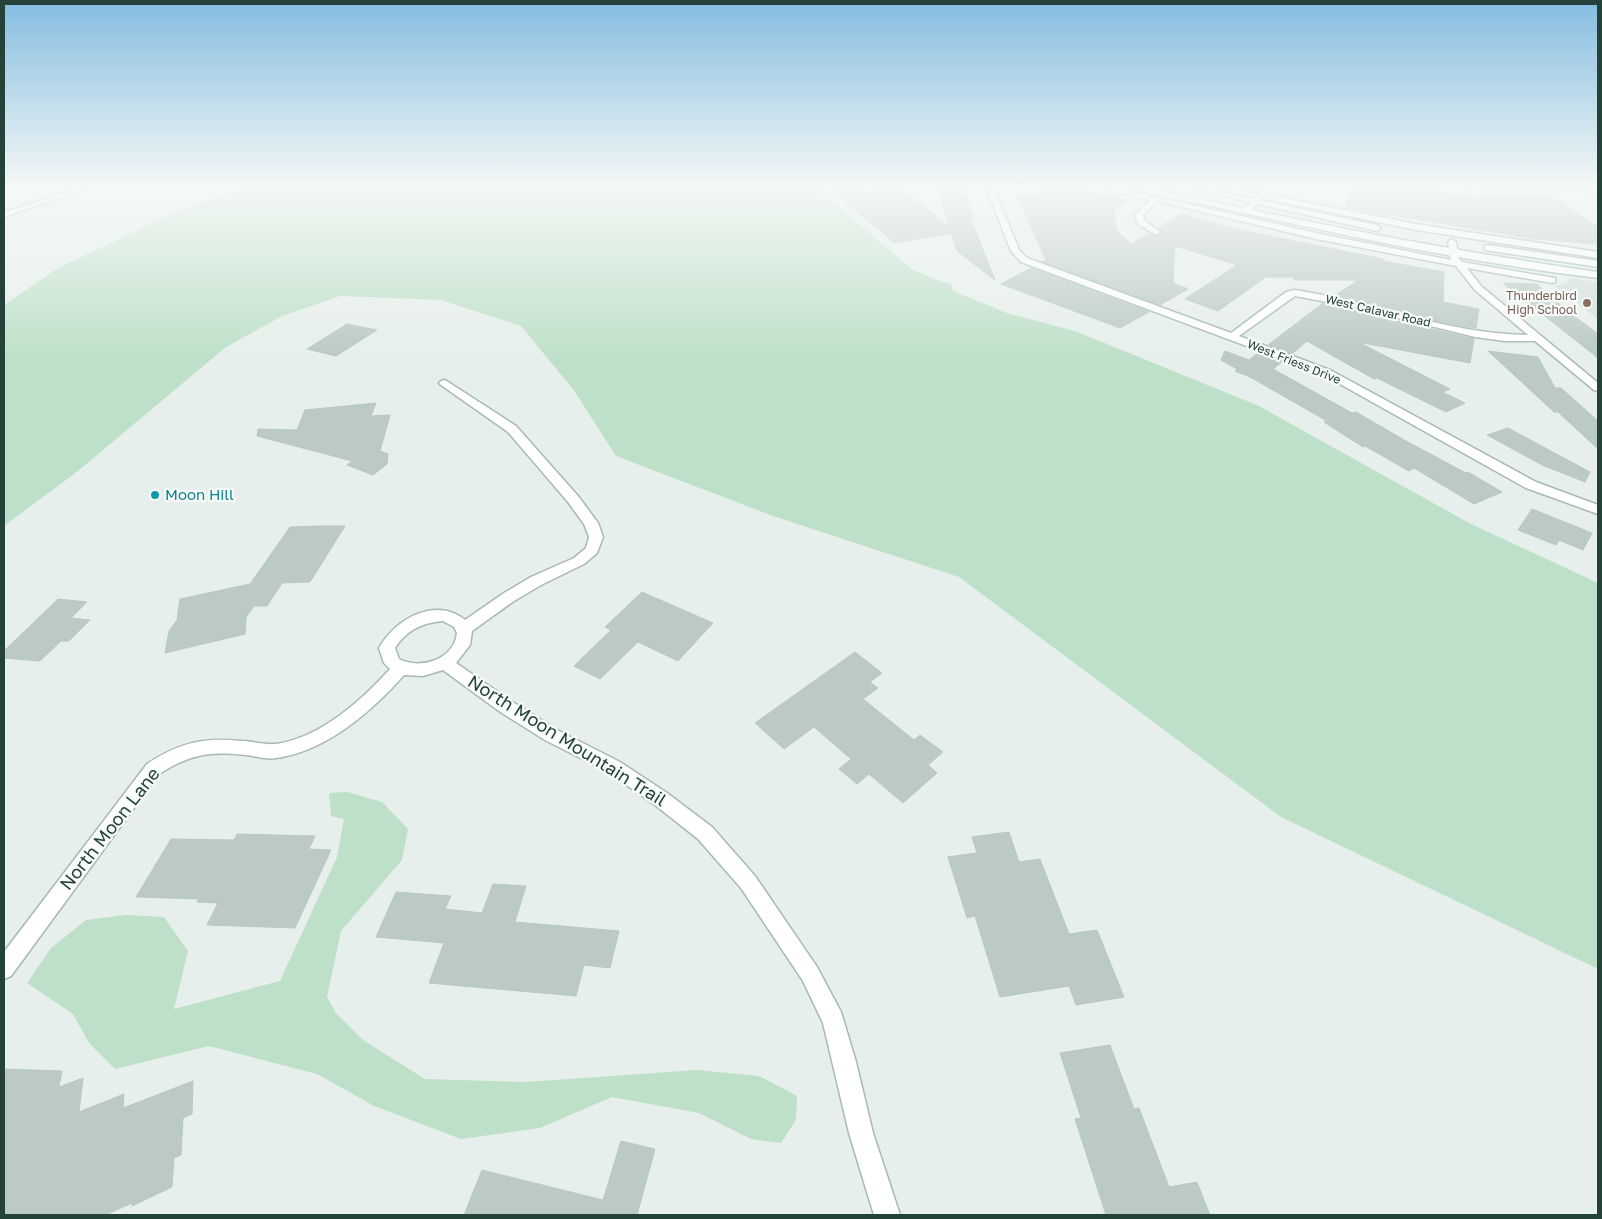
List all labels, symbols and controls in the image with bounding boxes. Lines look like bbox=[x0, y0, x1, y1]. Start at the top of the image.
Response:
place label: Thunderbird High School bbox=[1506, 288, 1577, 317]
street label: West Calavar Road bbox=[1324, 291, 1432, 330]
marker: Thunderbird High School bbox=[1581, 297, 1593, 309]
street label: West Friess Drive bbox=[1245, 336, 1343, 387]
place label: Moon Hill bbox=[165, 485, 234, 503]
marker: Moon Hill bbox=[149, 489, 161, 501]
street label: North Moon Mountain Trail bbox=[464, 670, 671, 811]
street label: North Moon Lane bbox=[55, 763, 164, 894]

